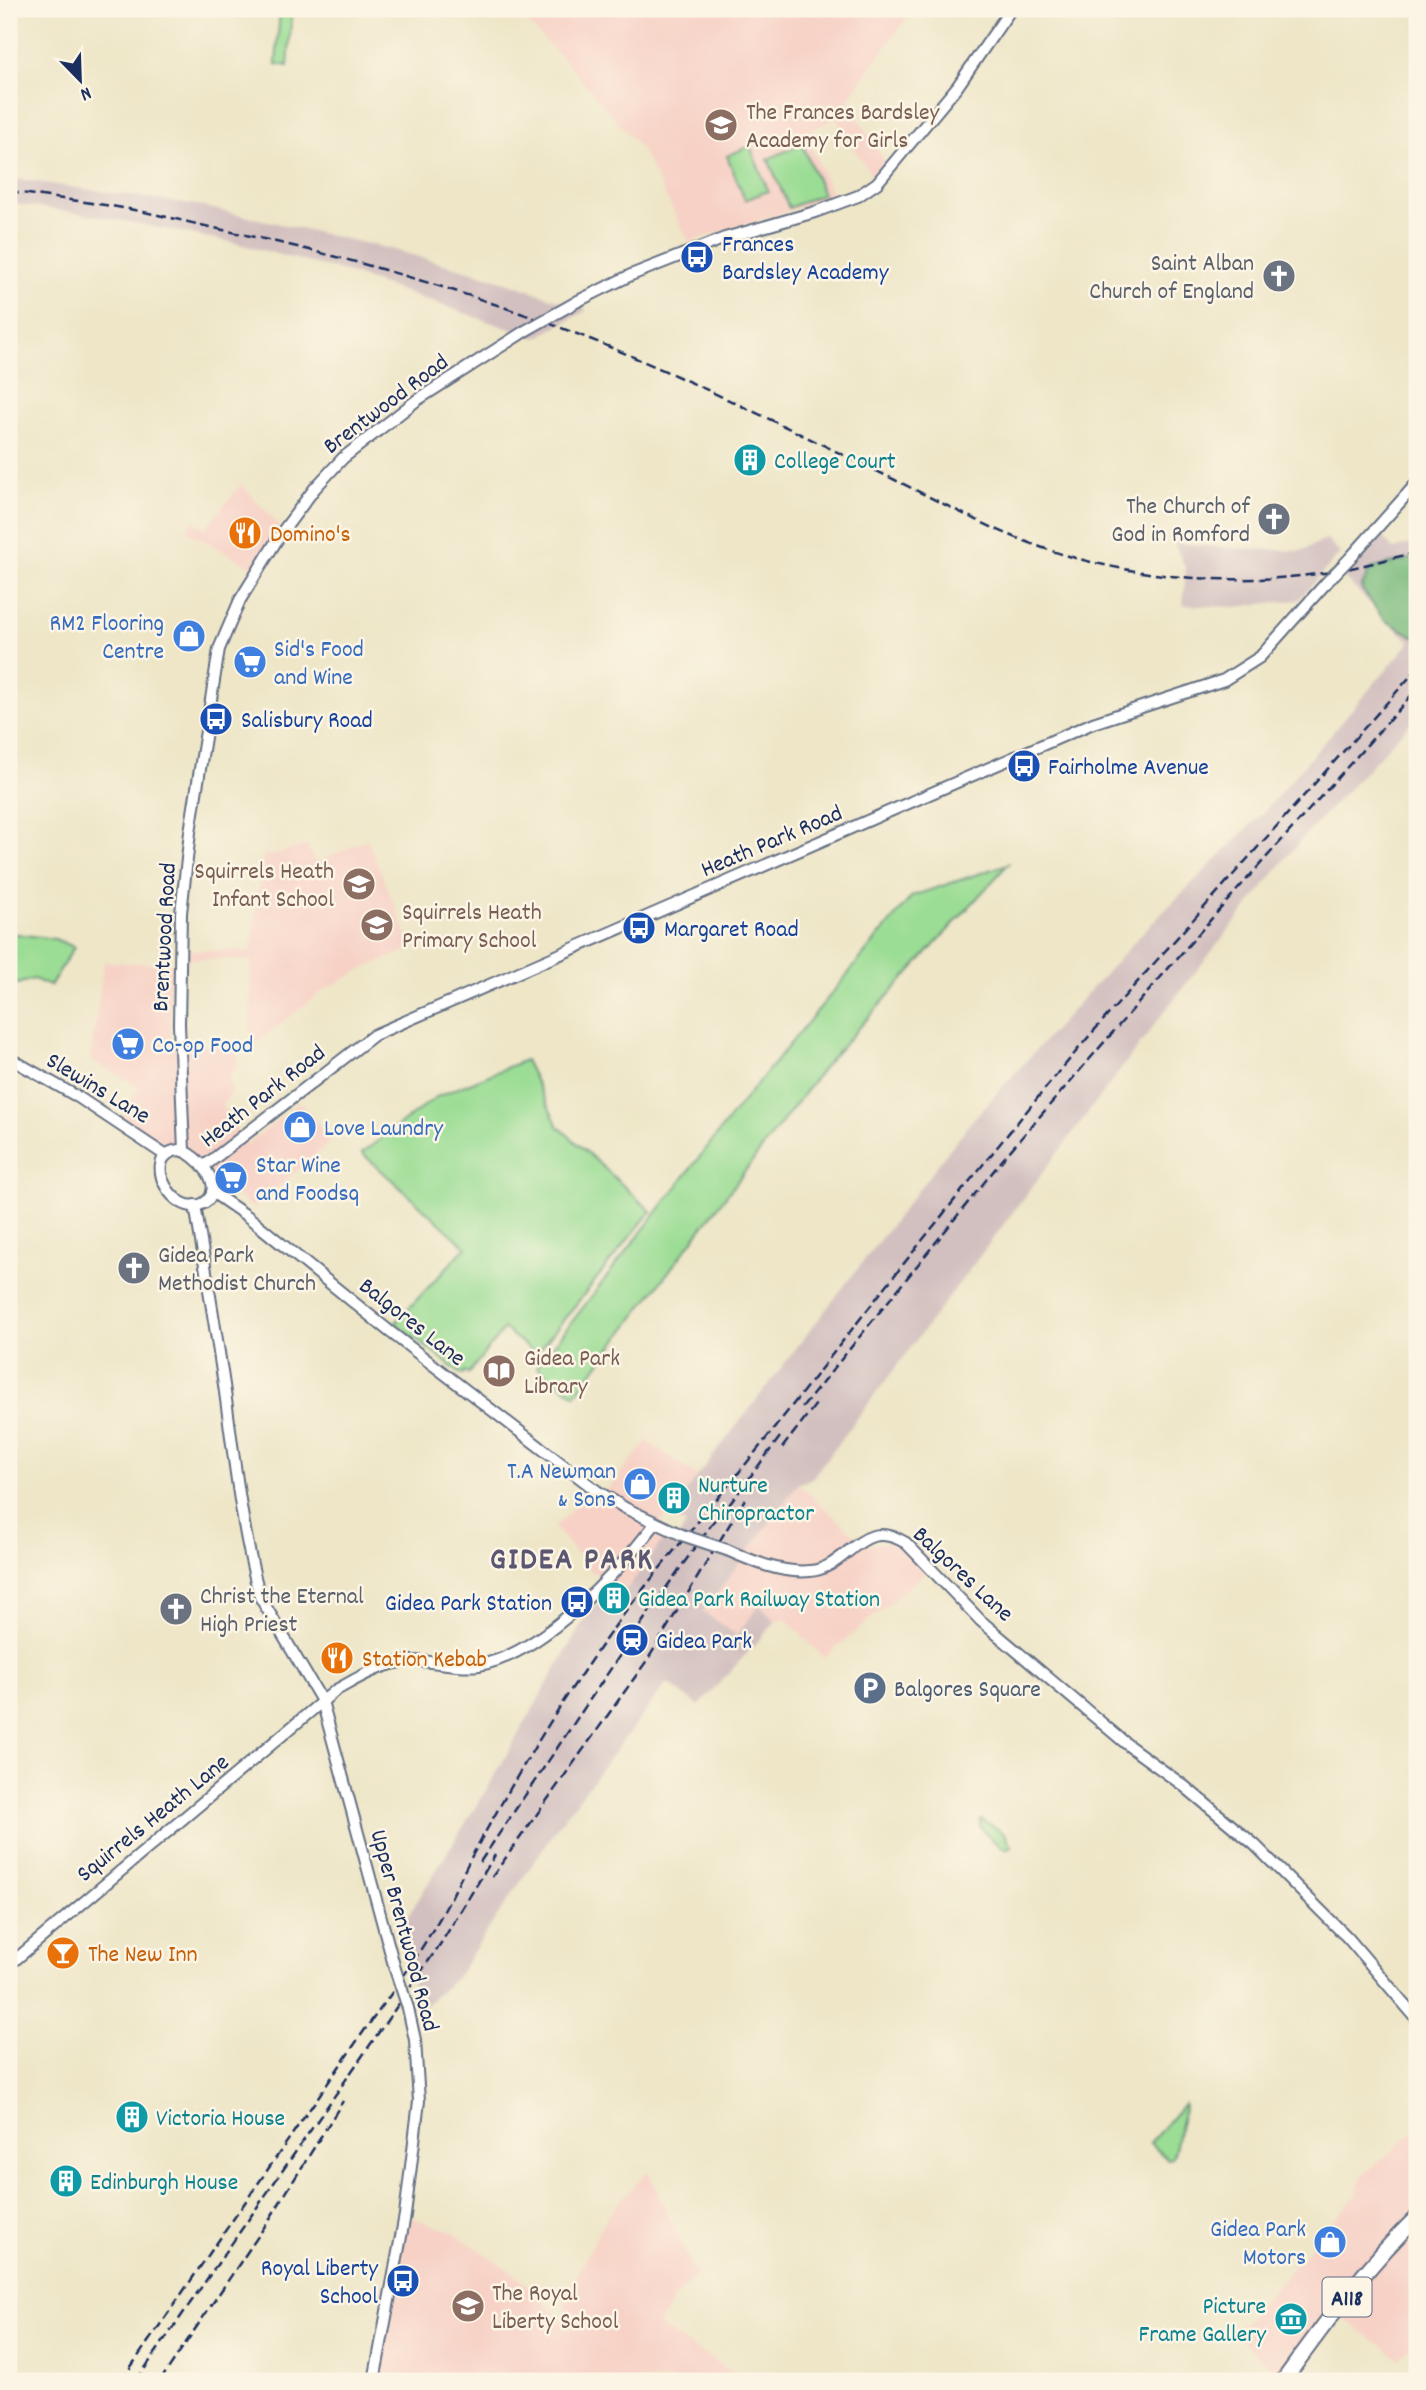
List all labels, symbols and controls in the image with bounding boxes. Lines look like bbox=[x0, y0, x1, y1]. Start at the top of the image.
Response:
north arrow bbox=[46, 46, 116, 116]
text: N bbox=[76, 78, 95, 107]
place label: The Frances Bardsley Academy for Girls bbox=[746, 97, 941, 159]
school or university icon: The Frances Bardsley Academy for Girls bbox=[702, 106, 740, 144]
place label: Frances Bardsley Academy bbox=[722, 229, 890, 291]
bus stop icon: Frances Bardsley Academy bbox=[678, 238, 716, 276]
place label: Saint Alban Church of England bbox=[1089, 248, 1254, 310]
church icon: Saint Alban Church of England bbox=[1260, 257, 1298, 295]
street label: Brentwood Road bbox=[317, 347, 457, 464]
building icon: College Court bbox=[731, 441, 769, 479]
place label: College Court bbox=[774, 446, 896, 480]
place label: The Church of God in Romford bbox=[1111, 491, 1251, 553]
church icon: The Church of God in Romford bbox=[1255, 500, 1293, 538]
restaurant icon: Domino's bbox=[226, 514, 264, 552]
place label: Domino's bbox=[270, 519, 351, 553]
place label: RM2 Flooring Centre bbox=[50, 608, 164, 670]
shop icon: RM2 Flooring Centre bbox=[170, 617, 208, 655]
place label: Sid's Food and Wine bbox=[274, 634, 364, 696]
supermarket icon: Sid's Food and Wine bbox=[231, 643, 269, 681]
bus stop icon: Salisbury Road bbox=[197, 700, 235, 738]
place label: Salisbury Road bbox=[241, 705, 373, 739]
bus stop icon: Fairholme Avenue bbox=[1005, 747, 1043, 785]
place label: Fairholme Avenue bbox=[1048, 752, 1209, 786]
street label: Heath Park Road bbox=[696, 798, 848, 888]
place label: Squirrels Heath Infant School bbox=[194, 856, 334, 918]
street label: Brentwood Road bbox=[145, 862, 187, 1013]
school or university icon: Squirrels Heath Infant School bbox=[340, 865, 378, 903]
place label: Squirrels Heath Primary School bbox=[402, 897, 542, 959]
school or university icon: Squirrels Heath Primary School bbox=[358, 906, 396, 944]
bus stop icon: Margaret Road bbox=[620, 909, 658, 947]
place label: Margaret Road bbox=[664, 914, 799, 948]
supermarket icon: Co-op Food bbox=[109, 1025, 147, 1063]
place label: Co-op Food bbox=[152, 1030, 253, 1064]
street label: Heath Park Road bbox=[194, 1038, 334, 1157]
street label: Slewins Lane bbox=[39, 1045, 156, 1134]
shop icon: Love Laundry bbox=[281, 1108, 319, 1146]
place label: Love Laundry bbox=[324, 1113, 444, 1147]
place label: Star Wine and Foodsq bbox=[256, 1150, 359, 1212]
supermarket icon: Star Wine and Foodsq bbox=[212, 1159, 250, 1197]
place label: Gidea Park Methodist Church bbox=[158, 1240, 316, 1302]
church icon: Gidea Park Methodist Church bbox=[115, 1249, 153, 1287]
street label: Balgores Lane bbox=[351, 1271, 472, 1376]
place label: Gidea Park Library bbox=[524, 1343, 620, 1405]
library icon: Gidea Park Library bbox=[480, 1352, 518, 1390]
place label: T.A Newman & Sons bbox=[507, 1456, 616, 1518]
shop icon: T.A Newman & Sons bbox=[621, 1465, 659, 1503]
place label: Nurture Chiropractor bbox=[698, 1470, 814, 1532]
building icon: Nurture Chiropractor bbox=[655, 1479, 693, 1517]
street label: Balgores Lane bbox=[904, 1519, 1020, 1631]
district label: GIDEA PARK bbox=[490, 1539, 654, 1585]
building icon: Gidea Park Railway Station bbox=[595, 1579, 633, 1617]
place label: Christ the Eternal High Priest bbox=[200, 1581, 364, 1643]
bus stop icon: Gidea Park Station bbox=[558, 1583, 596, 1621]
place label: Gidea Park Railway Station bbox=[638, 1584, 880, 1618]
place label: Gidea Park Station bbox=[385, 1588, 552, 1622]
church icon: Christ the Eternal High Priest bbox=[157, 1590, 195, 1628]
station icon: Gidea Park bbox=[613, 1621, 651, 1659]
place label: Gidea Park bbox=[656, 1626, 752, 1660]
restaurant icon: Station Kebab bbox=[318, 1639, 356, 1677]
place label: Station Kebab bbox=[362, 1644, 487, 1678]
parking icon: Balgores Square bbox=[851, 1669, 889, 1707]
place label: Balgores Square bbox=[894, 1674, 1041, 1708]
street label: Squirrels Heath Lane bbox=[70, 1747, 238, 1892]
street label: Upper Brentwood Road bbox=[360, 1826, 446, 2036]
bar icon: The New Inn bbox=[44, 1934, 82, 1972]
place label: The New Inn bbox=[88, 1939, 198, 1973]
building icon: Victoria House bbox=[113, 2098, 151, 2136]
place label: Victoria House bbox=[156, 2103, 285, 2137]
building icon: Edinburgh House bbox=[47, 2162, 85, 2200]
place label: Edinburgh House bbox=[90, 2167, 238, 2201]
place label: Gidea Park Motors bbox=[1210, 2214, 1306, 2276]
shop icon: Gidea Park Motors bbox=[1311, 2223, 1349, 2261]
place label: Royal Liberty School bbox=[261, 2253, 379, 2315]
bus stop icon: Royal Liberty School bbox=[384, 2262, 422, 2300]
place label: The Royal Liberty School bbox=[492, 2278, 619, 2340]
road number: A118 bbox=[1322, 2278, 1372, 2316]
school or university icon: The Royal Liberty School bbox=[449, 2287, 487, 2325]
place label: Picture Frame Gallery bbox=[1139, 2291, 1267, 2353]
museum icon: Picture Frame Gallery bbox=[1272, 2300, 1310, 2338]

